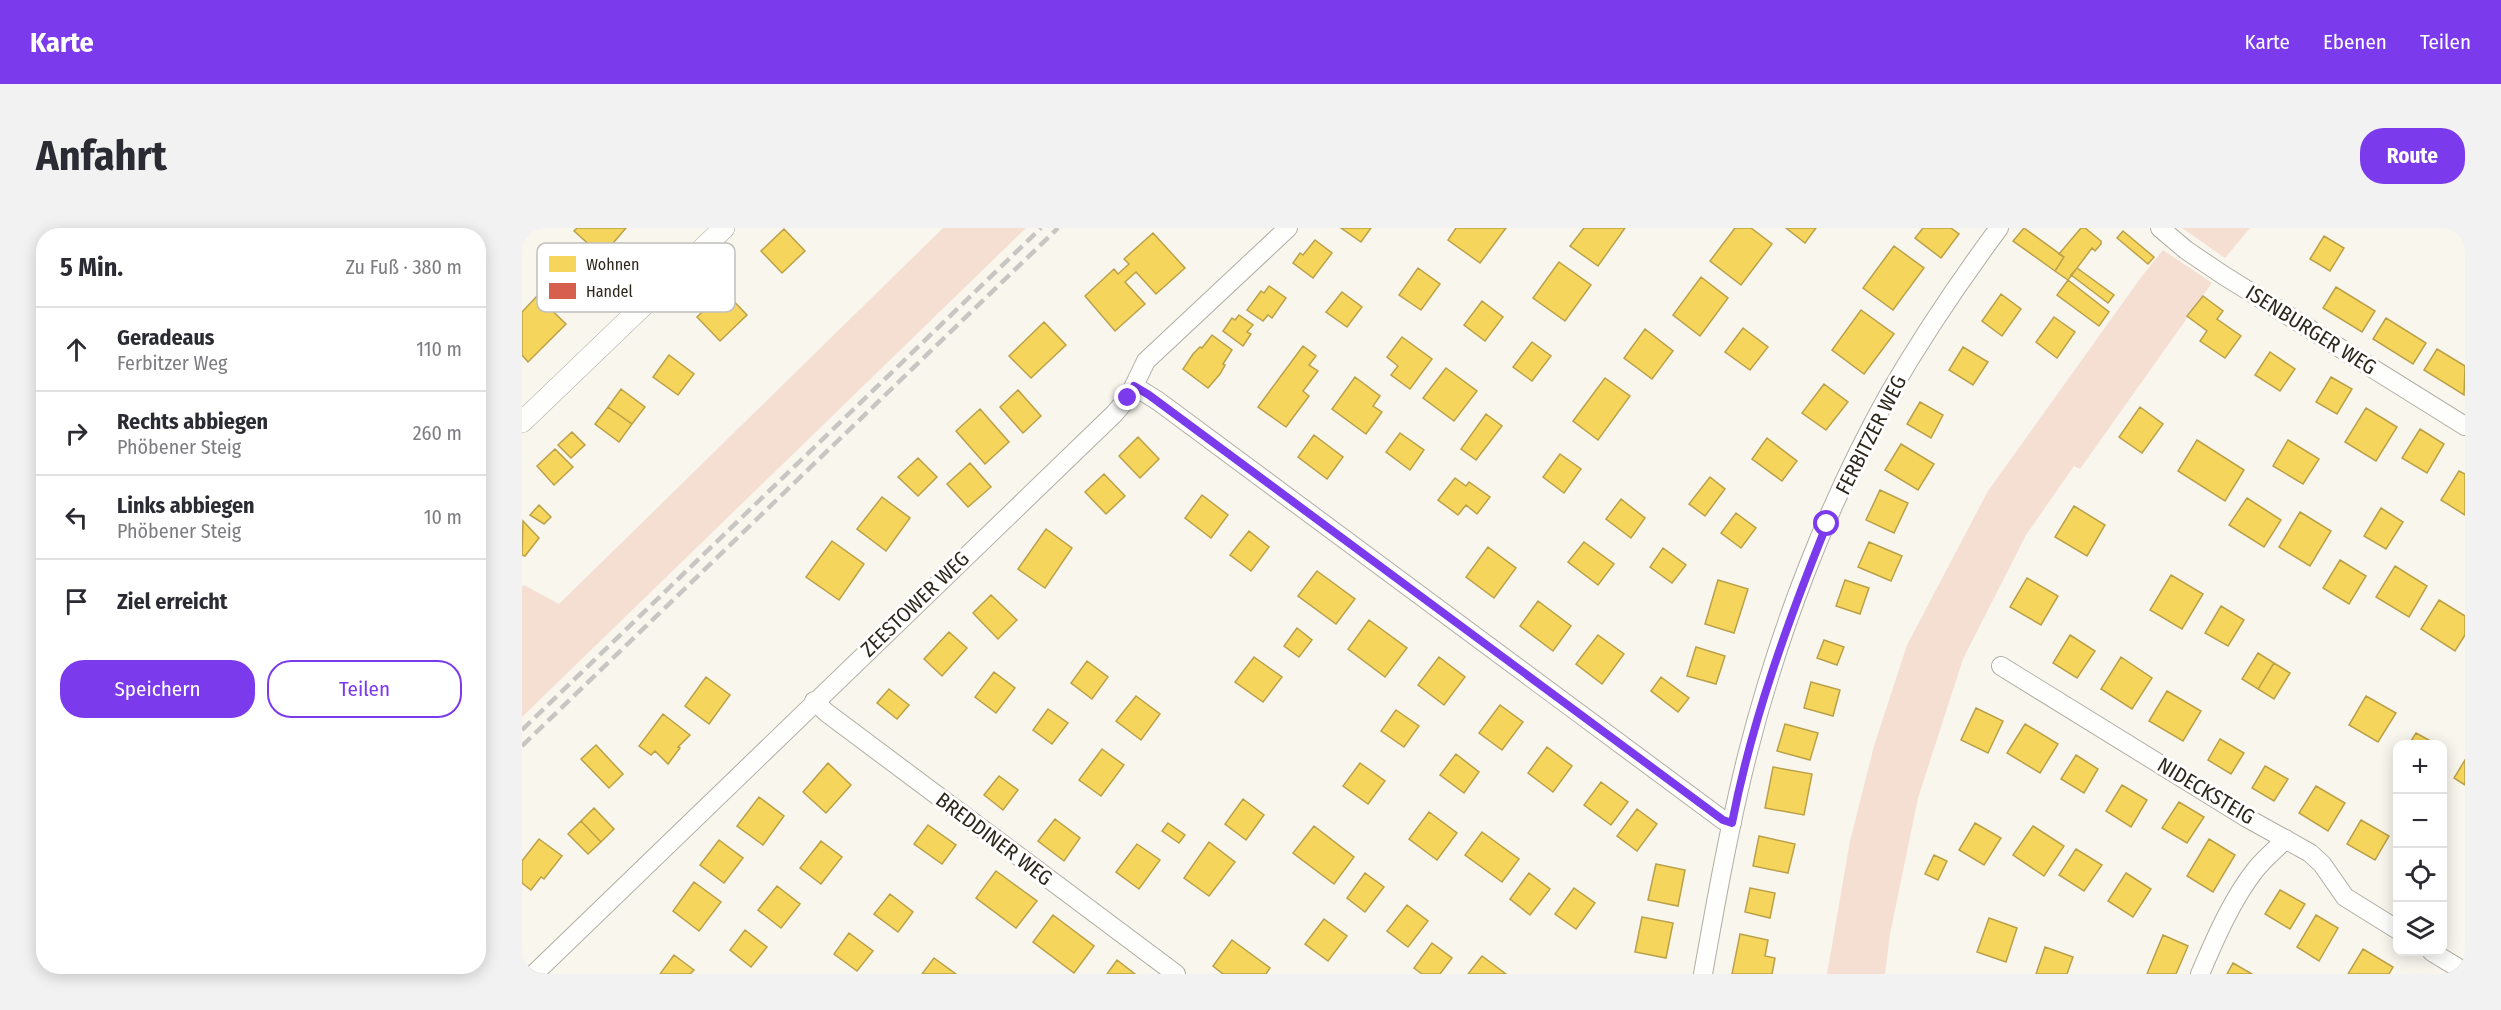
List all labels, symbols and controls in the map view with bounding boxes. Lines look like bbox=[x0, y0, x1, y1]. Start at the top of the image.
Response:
text: Karte bbox=[30, 26, 94, 59]
text: Karte bbox=[2244, 29, 2290, 55]
text: Ebenen bbox=[2323, 29, 2387, 55]
text: Teilen bbox=[2420, 29, 2471, 55]
button: Route bbox=[2360, 128, 2465, 184]
text: Anfahrt bbox=[36, 131, 167, 181]
legend bbox=[537, 243, 735, 312]
text: 5 Min. bbox=[60, 252, 123, 283]
text: Zu Fuß · 380 m bbox=[345, 255, 462, 279]
text: Wohnen bbox=[586, 255, 639, 274]
street label: ISENBURGER WEG bbox=[2241, 279, 2381, 381]
text: Handel bbox=[586, 282, 633, 301]
text: Geradeaus bbox=[117, 324, 214, 351]
icon: ahead bbox=[60, 333, 93, 366]
text: 110 m bbox=[416, 337, 462, 361]
text: Ferbitzer Weg bbox=[117, 351, 228, 375]
street label: FERBITZER WEG bbox=[1830, 371, 1912, 499]
route end bbox=[1114, 384, 1140, 410]
text: Rechts abbiegen bbox=[117, 408, 268, 435]
icon: right bbox=[60, 417, 93, 450]
text: 260 m bbox=[413, 421, 462, 445]
text: Phöbener Steig bbox=[117, 435, 241, 459]
text: Links abbiegen bbox=[117, 492, 255, 519]
icon: left bbox=[60, 501, 93, 534]
text: 10 m bbox=[424, 505, 462, 529]
route start bbox=[1813, 510, 1839, 536]
text: Phöbener Steig bbox=[117, 519, 241, 543]
street label: ZEESTOWER WEG bbox=[855, 546, 975, 662]
icon: arrive bbox=[60, 585, 93, 618]
text: Ziel erreicht bbox=[117, 588, 228, 615]
button: Speichern bbox=[60, 660, 255, 718]
button: Teilen bbox=[267, 660, 462, 718]
map controls bbox=[2393, 740, 2447, 956]
button: + bbox=[2393, 740, 2447, 794]
street label: NIDECKSTEIG bbox=[2153, 752, 2259, 830]
street label: BREDDINER WEG bbox=[931, 787, 1057, 891]
button: − bbox=[2393, 794, 2447, 848]
button: locate bbox=[2393, 848, 2447, 902]
button: layers bbox=[2393, 902, 2447, 956]

